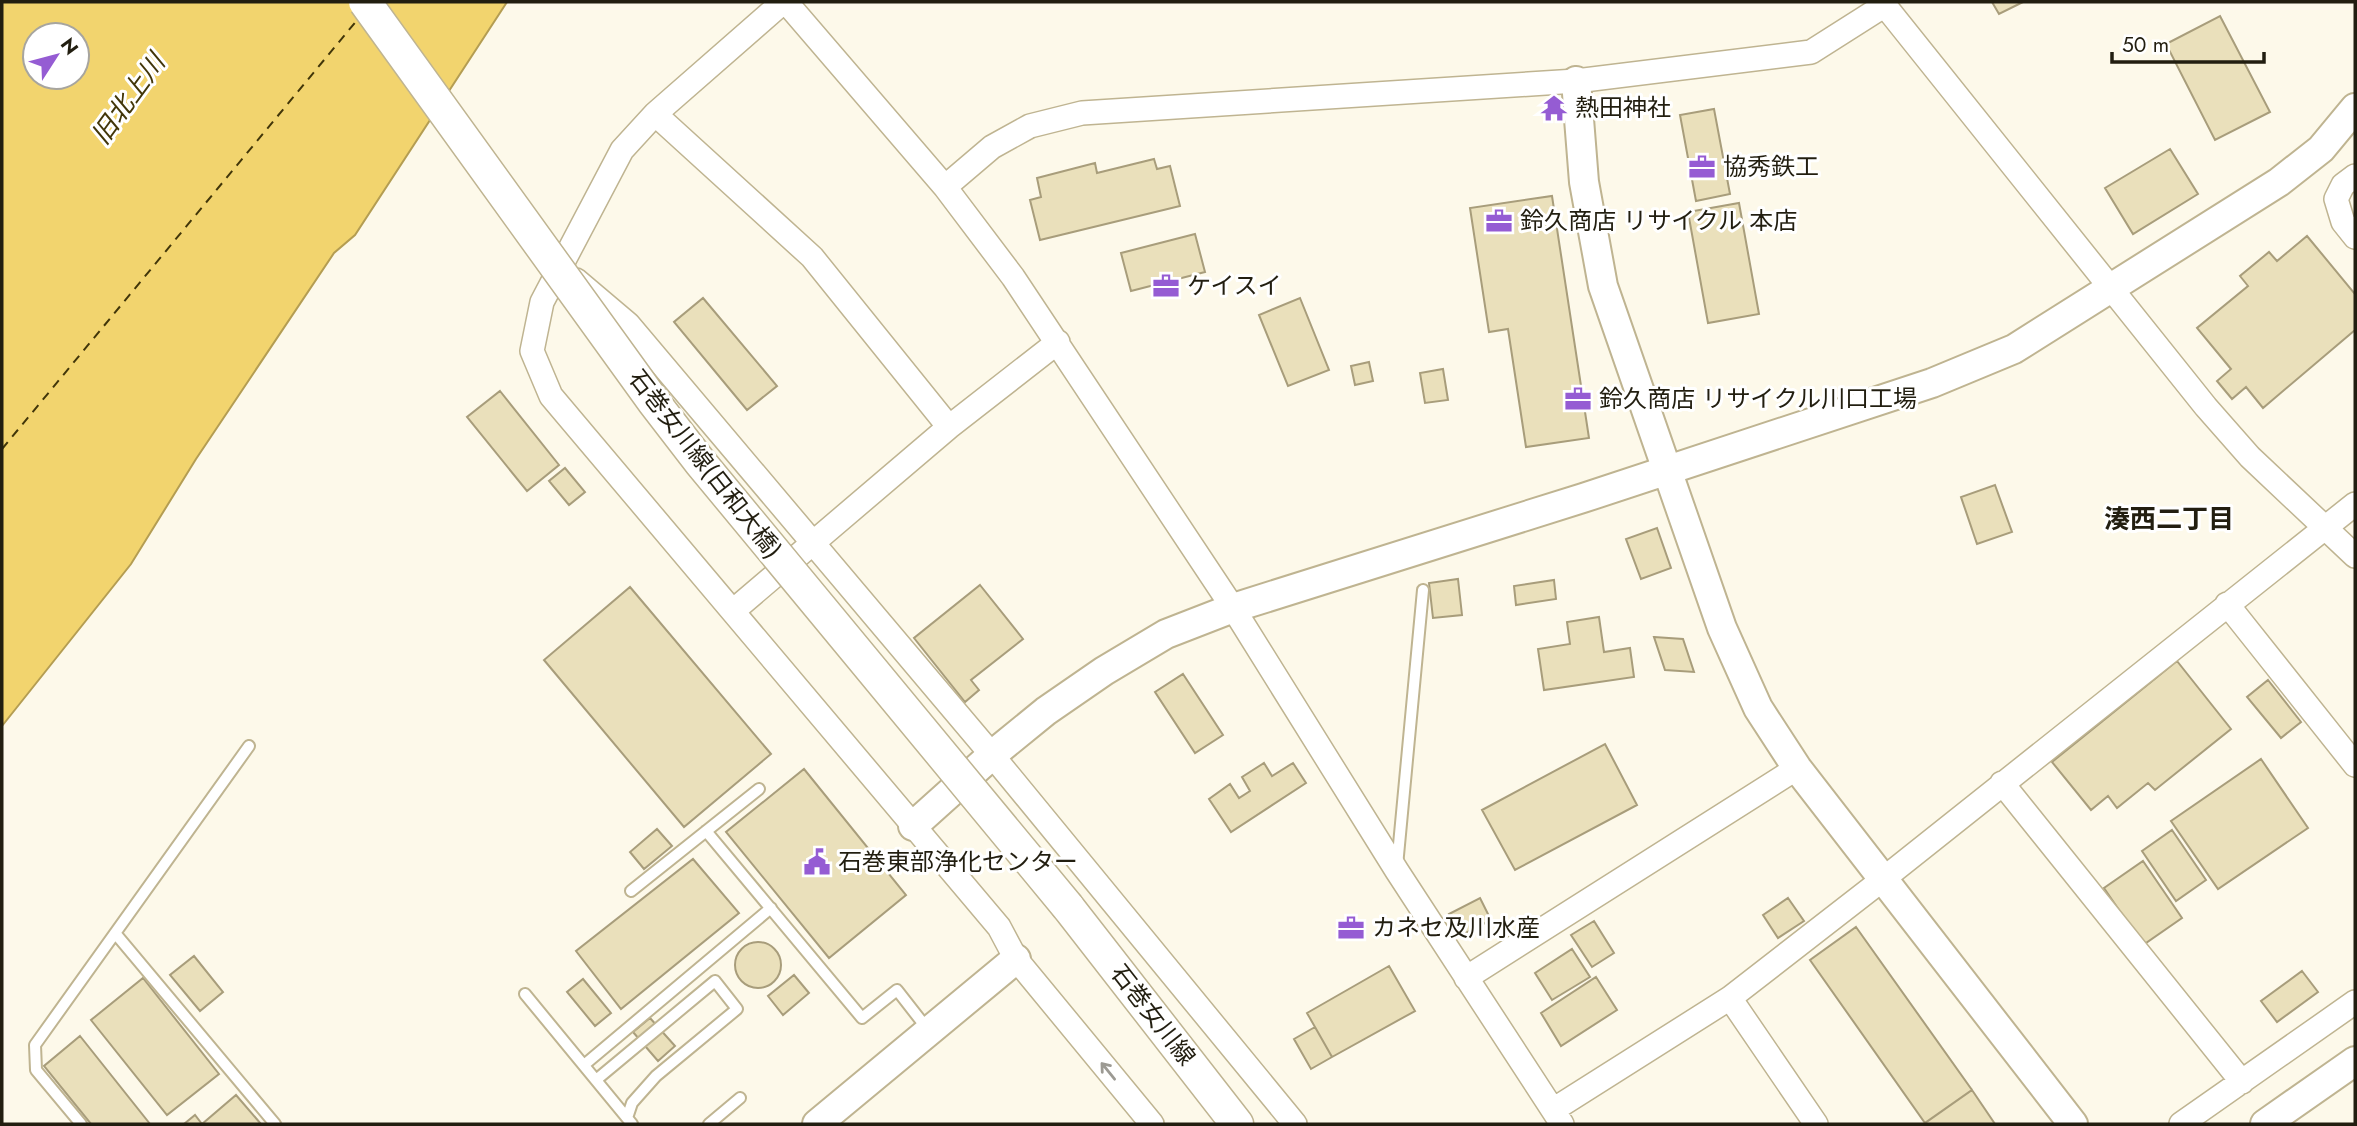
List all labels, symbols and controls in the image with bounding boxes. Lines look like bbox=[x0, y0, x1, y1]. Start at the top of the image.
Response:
north arrow bbox=[21, 21, 91, 91]
scale bar bbox=[2112, 21, 2264, 65]
text: 50 m bbox=[2122, 30, 2169, 60]
text: N bbox=[54, 32, 85, 60]
water label: 旧北上川 bbox=[82, 43, 176, 152]
place label: 熱田神社 bbox=[1575, 90, 1671, 125]
temple icon: 熱田神社 bbox=[1539, 93, 1569, 123]
place label: 協秀鉄工 bbox=[1723, 149, 1819, 184]
office icon: 協秀鉄工 bbox=[1687, 152, 1717, 182]
place label: 鈴久商店 リサイクル 本店 bbox=[1520, 203, 1797, 238]
office icon: 鈴久商店 リサイクル 本店 bbox=[1484, 206, 1514, 236]
place label: ケイスイ bbox=[1187, 268, 1282, 303]
office icon: ケイスイ bbox=[1151, 271, 1181, 301]
street label: 石巻女川線(日和大橋) bbox=[621, 362, 790, 565]
place label: 鈴久商店 リサイクル川口工場 bbox=[1599, 381, 1917, 416]
office icon: 鈴久商店 リサイクル川口工場 bbox=[1563, 384, 1593, 414]
district label: 湊西二丁目 bbox=[2104, 500, 2234, 538]
place label: 石巻東部浄化センター bbox=[838, 844, 1078, 879]
public building icon: 石巻東部浄化センター bbox=[802, 847, 832, 877]
place label: カネセ及川水産 bbox=[1372, 910, 1540, 945]
office icon: カネセ及川水産 bbox=[1336, 913, 1366, 943]
street label: 石巻女川線 bbox=[1103, 957, 1204, 1073]
one-way arrow bbox=[1101, 1063, 1116, 1081]

